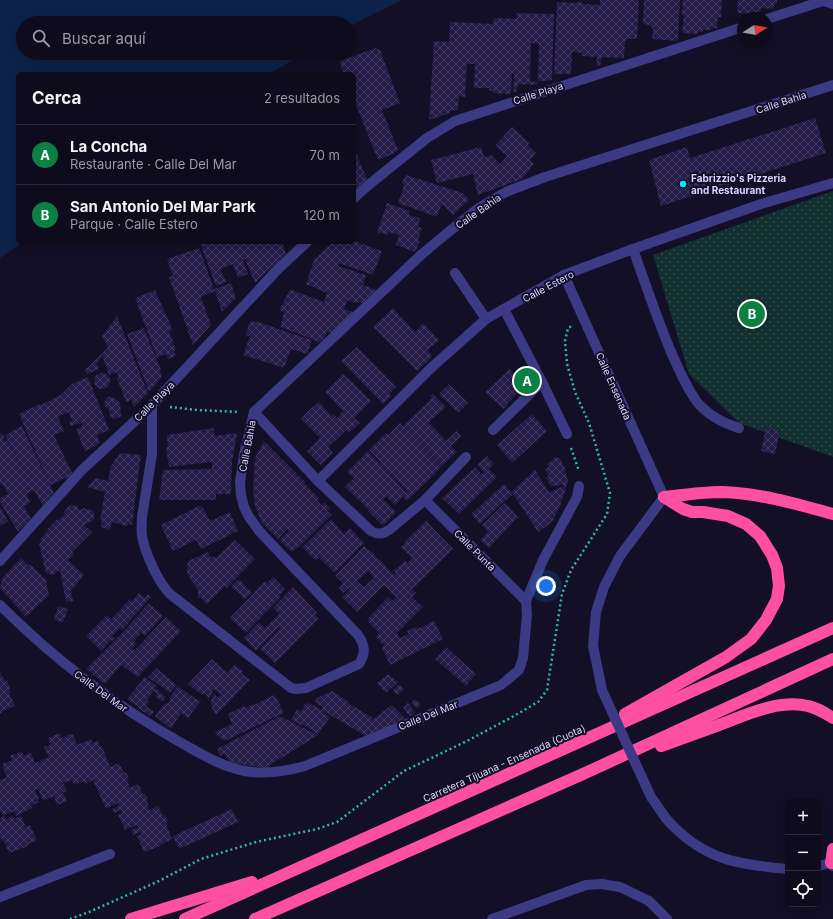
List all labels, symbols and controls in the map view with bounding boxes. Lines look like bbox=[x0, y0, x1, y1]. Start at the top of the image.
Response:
north arrow bbox=[737, 12, 773, 48]
search box bbox=[16, 16, 356, 60]
icon: search bbox=[30, 27, 52, 49]
text: Buscar aquí bbox=[62, 29, 146, 48]
street label: Calle Playa bbox=[511, 79, 565, 107]
text: Cerca bbox=[32, 88, 81, 108]
street label: Calle Bahia bbox=[754, 88, 808, 116]
text: 2 resultados bbox=[264, 90, 340, 106]
text: La Concha bbox=[70, 137, 147, 156]
text: A bbox=[40, 147, 50, 163]
text: 70 m bbox=[310, 147, 340, 163]
text: Restaurante · Calle Del Mar bbox=[70, 156, 237, 172]
place label: Fabrizzio's Pizzeria and Restaurant bbox=[691, 172, 786, 196]
marker: Fabrizzio's Pizzeria and Restaurant bbox=[678, 179, 688, 189]
street label: Calle Bahia bbox=[453, 191, 503, 231]
text: San Antonio Del Mar Park bbox=[70, 197, 256, 216]
text: B bbox=[41, 207, 49, 223]
text: 120 m bbox=[304, 207, 340, 223]
text: Parque · Calle Estero bbox=[70, 216, 198, 232]
street label: Calle Estero bbox=[520, 267, 576, 305]
pin: B bbox=[739, 299, 765, 329]
street label: Calle Ensenada bbox=[594, 350, 634, 422]
pin: A bbox=[514, 366, 540, 396]
street label: Calle Playa bbox=[131, 378, 177, 424]
street label: Calle Bahia bbox=[236, 419, 258, 473]
street label: Calle Punta bbox=[452, 527, 498, 573]
your location bbox=[536, 576, 556, 596]
street label: Calle Del Mar bbox=[72, 668, 130, 715]
street label: Calle Del Mar bbox=[396, 698, 460, 732]
street label: Carretera Tijuana - Ensenada (Cuota) bbox=[421, 722, 587, 804]
map controls bbox=[785, 799, 821, 907]
button: + bbox=[785, 799, 821, 835]
button: − bbox=[785, 835, 821, 871]
button: locate bbox=[785, 871, 821, 907]

